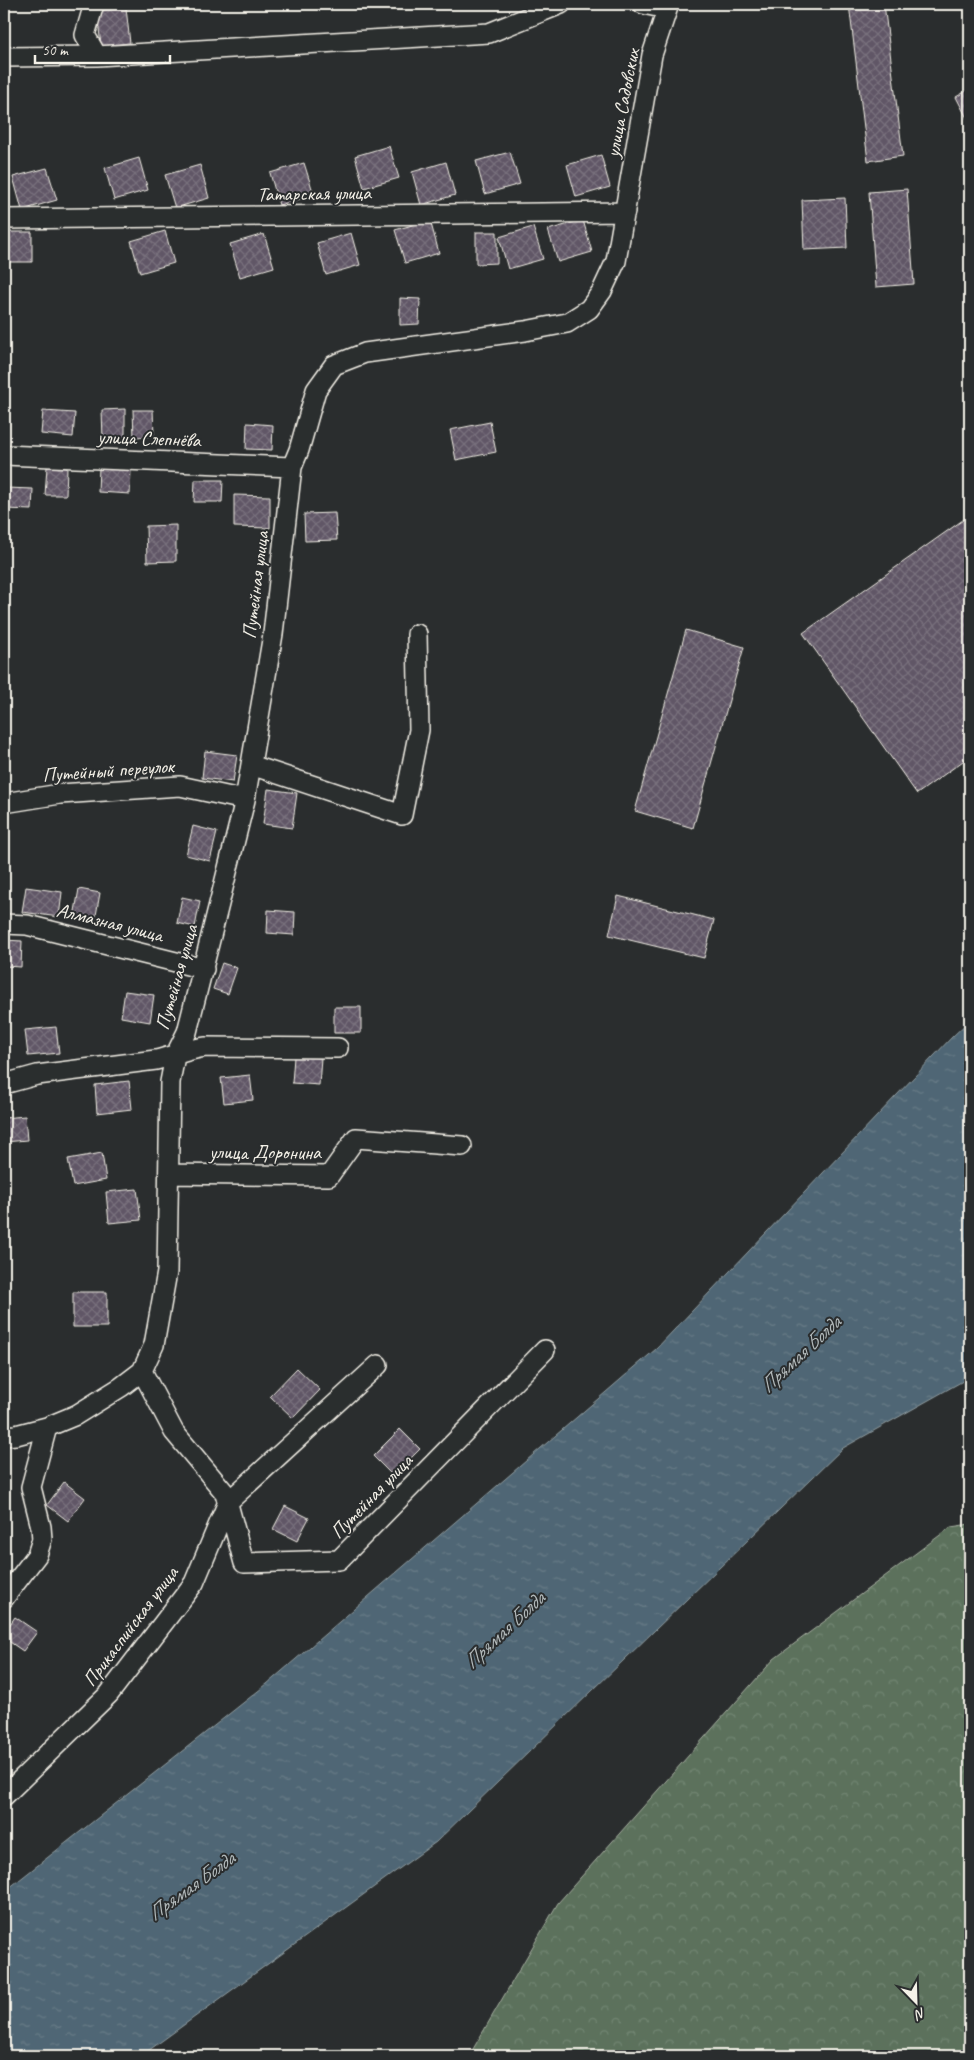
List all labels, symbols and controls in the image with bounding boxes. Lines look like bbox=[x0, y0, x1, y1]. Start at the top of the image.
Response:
scale bar bbox=[35, 32, 170, 64]
text: 50 m bbox=[42, 41, 69, 60]
street label: улица Садовских bbox=[600, 45, 646, 160]
street label: Татарская улица bbox=[257, 180, 372, 207]
street label: улица Слепнёва bbox=[96, 424, 202, 453]
street label: Путейная улица bbox=[236, 528, 275, 640]
street label: Путейный переулок bbox=[42, 753, 176, 788]
street label: Алмазная улица bbox=[54, 897, 167, 948]
street label: Путейная улица bbox=[150, 920, 204, 1033]
street label: улица Доронина bbox=[208, 1140, 322, 1165]
water label: Прямая Болда bbox=[754, 1308, 848, 1398]
street label: Путейная улица bbox=[325, 1447, 419, 1544]
street label: Прикаспийская улица bbox=[77, 1560, 185, 1691]
water label: Прямая Болда bbox=[458, 1584, 552, 1674]
water label: Прямая Болда bbox=[142, 1844, 242, 1926]
north arrow bbox=[892, 1978, 942, 2028]
text: N bbox=[911, 2004, 928, 2024]

